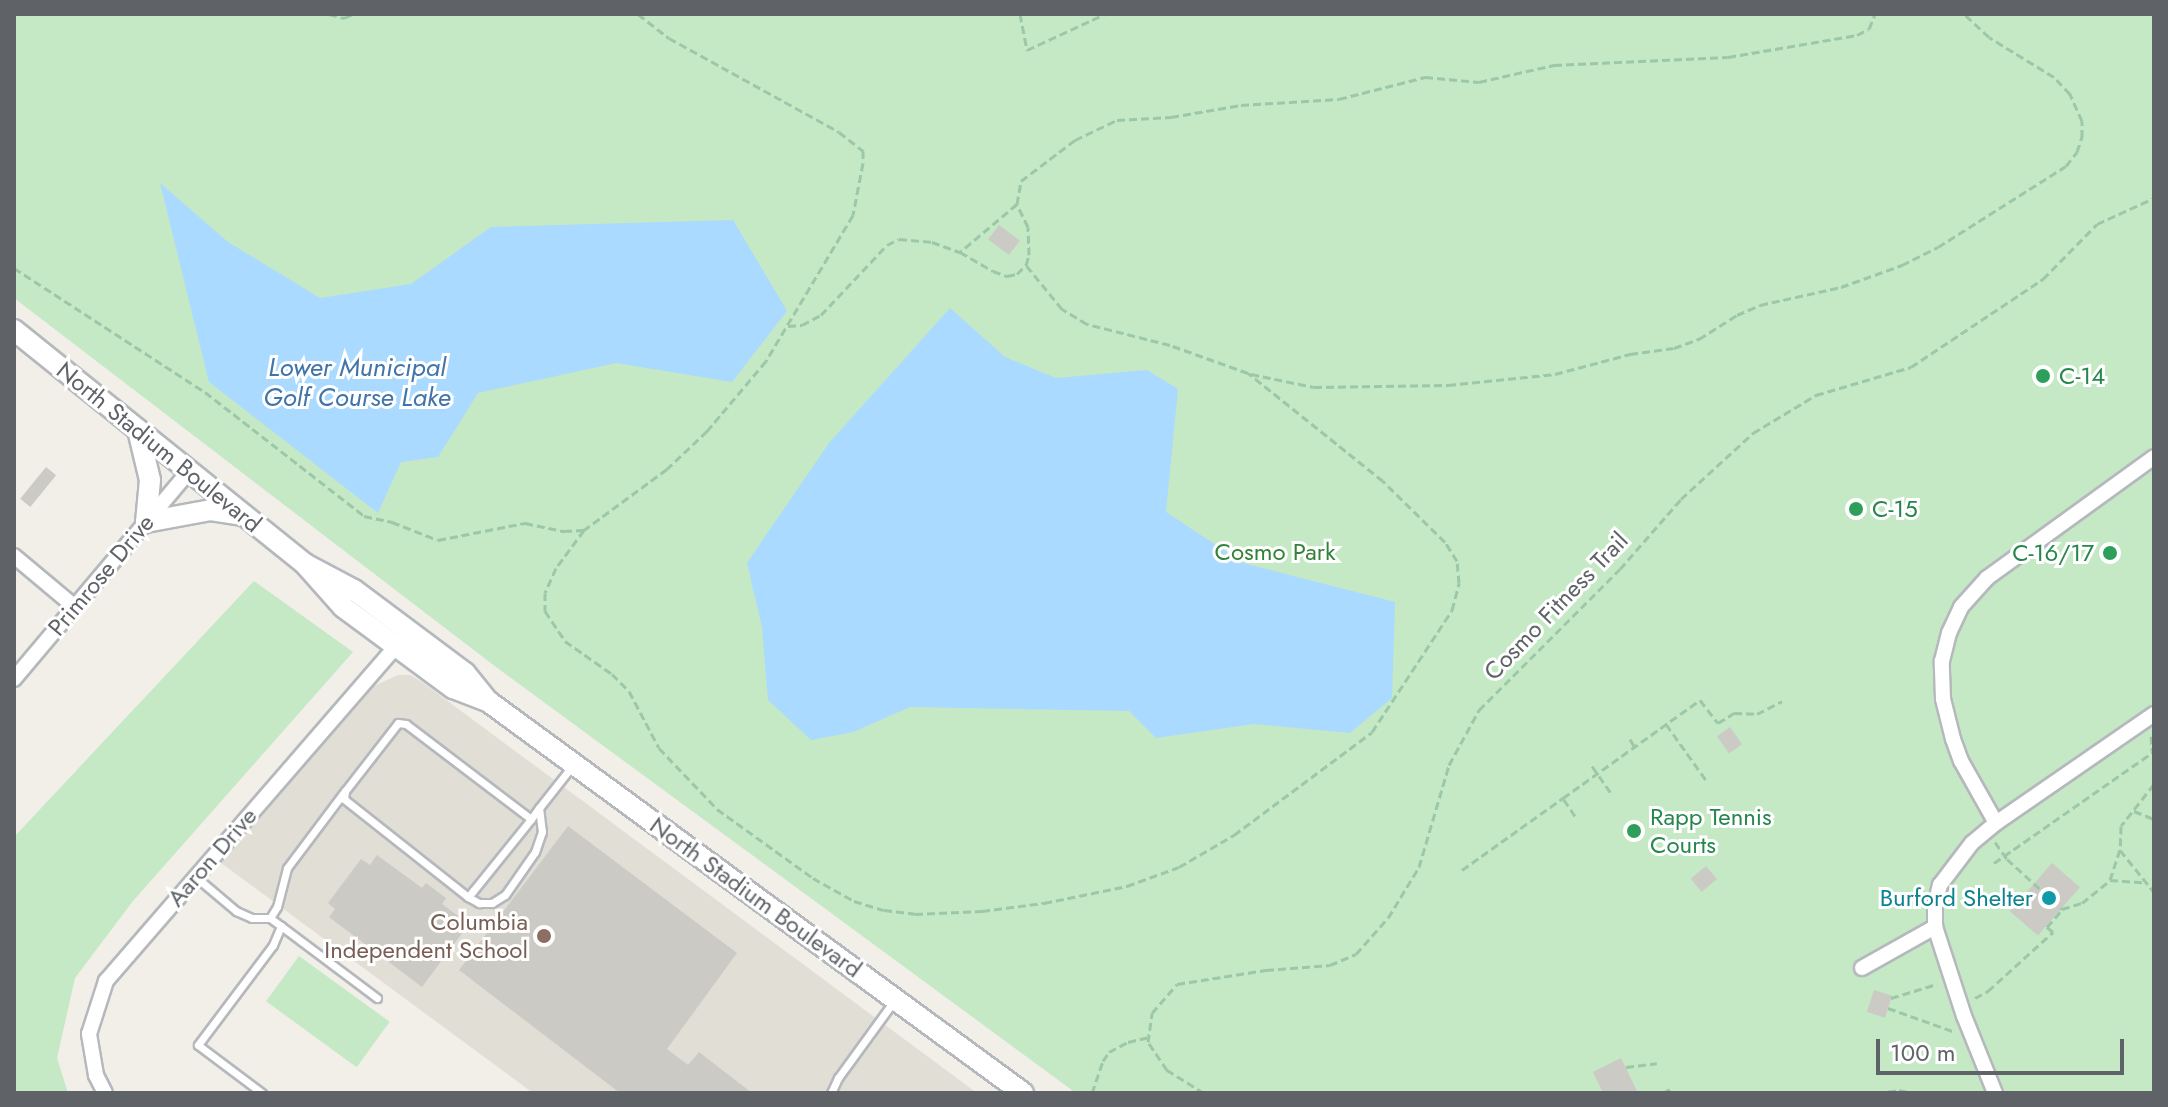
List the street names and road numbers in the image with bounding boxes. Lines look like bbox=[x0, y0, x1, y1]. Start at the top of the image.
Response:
street label: North Stadium Boulevard bbox=[51, 356, 267, 538]
street label: Primrose Drive bbox=[42, 509, 160, 641]
street label: Cosmo Fitness Trail bbox=[1478, 526, 1634, 686]
street label: Aaron Drive bbox=[161, 802, 263, 912]
street label: North Stadium Boulevard bbox=[644, 810, 868, 984]

